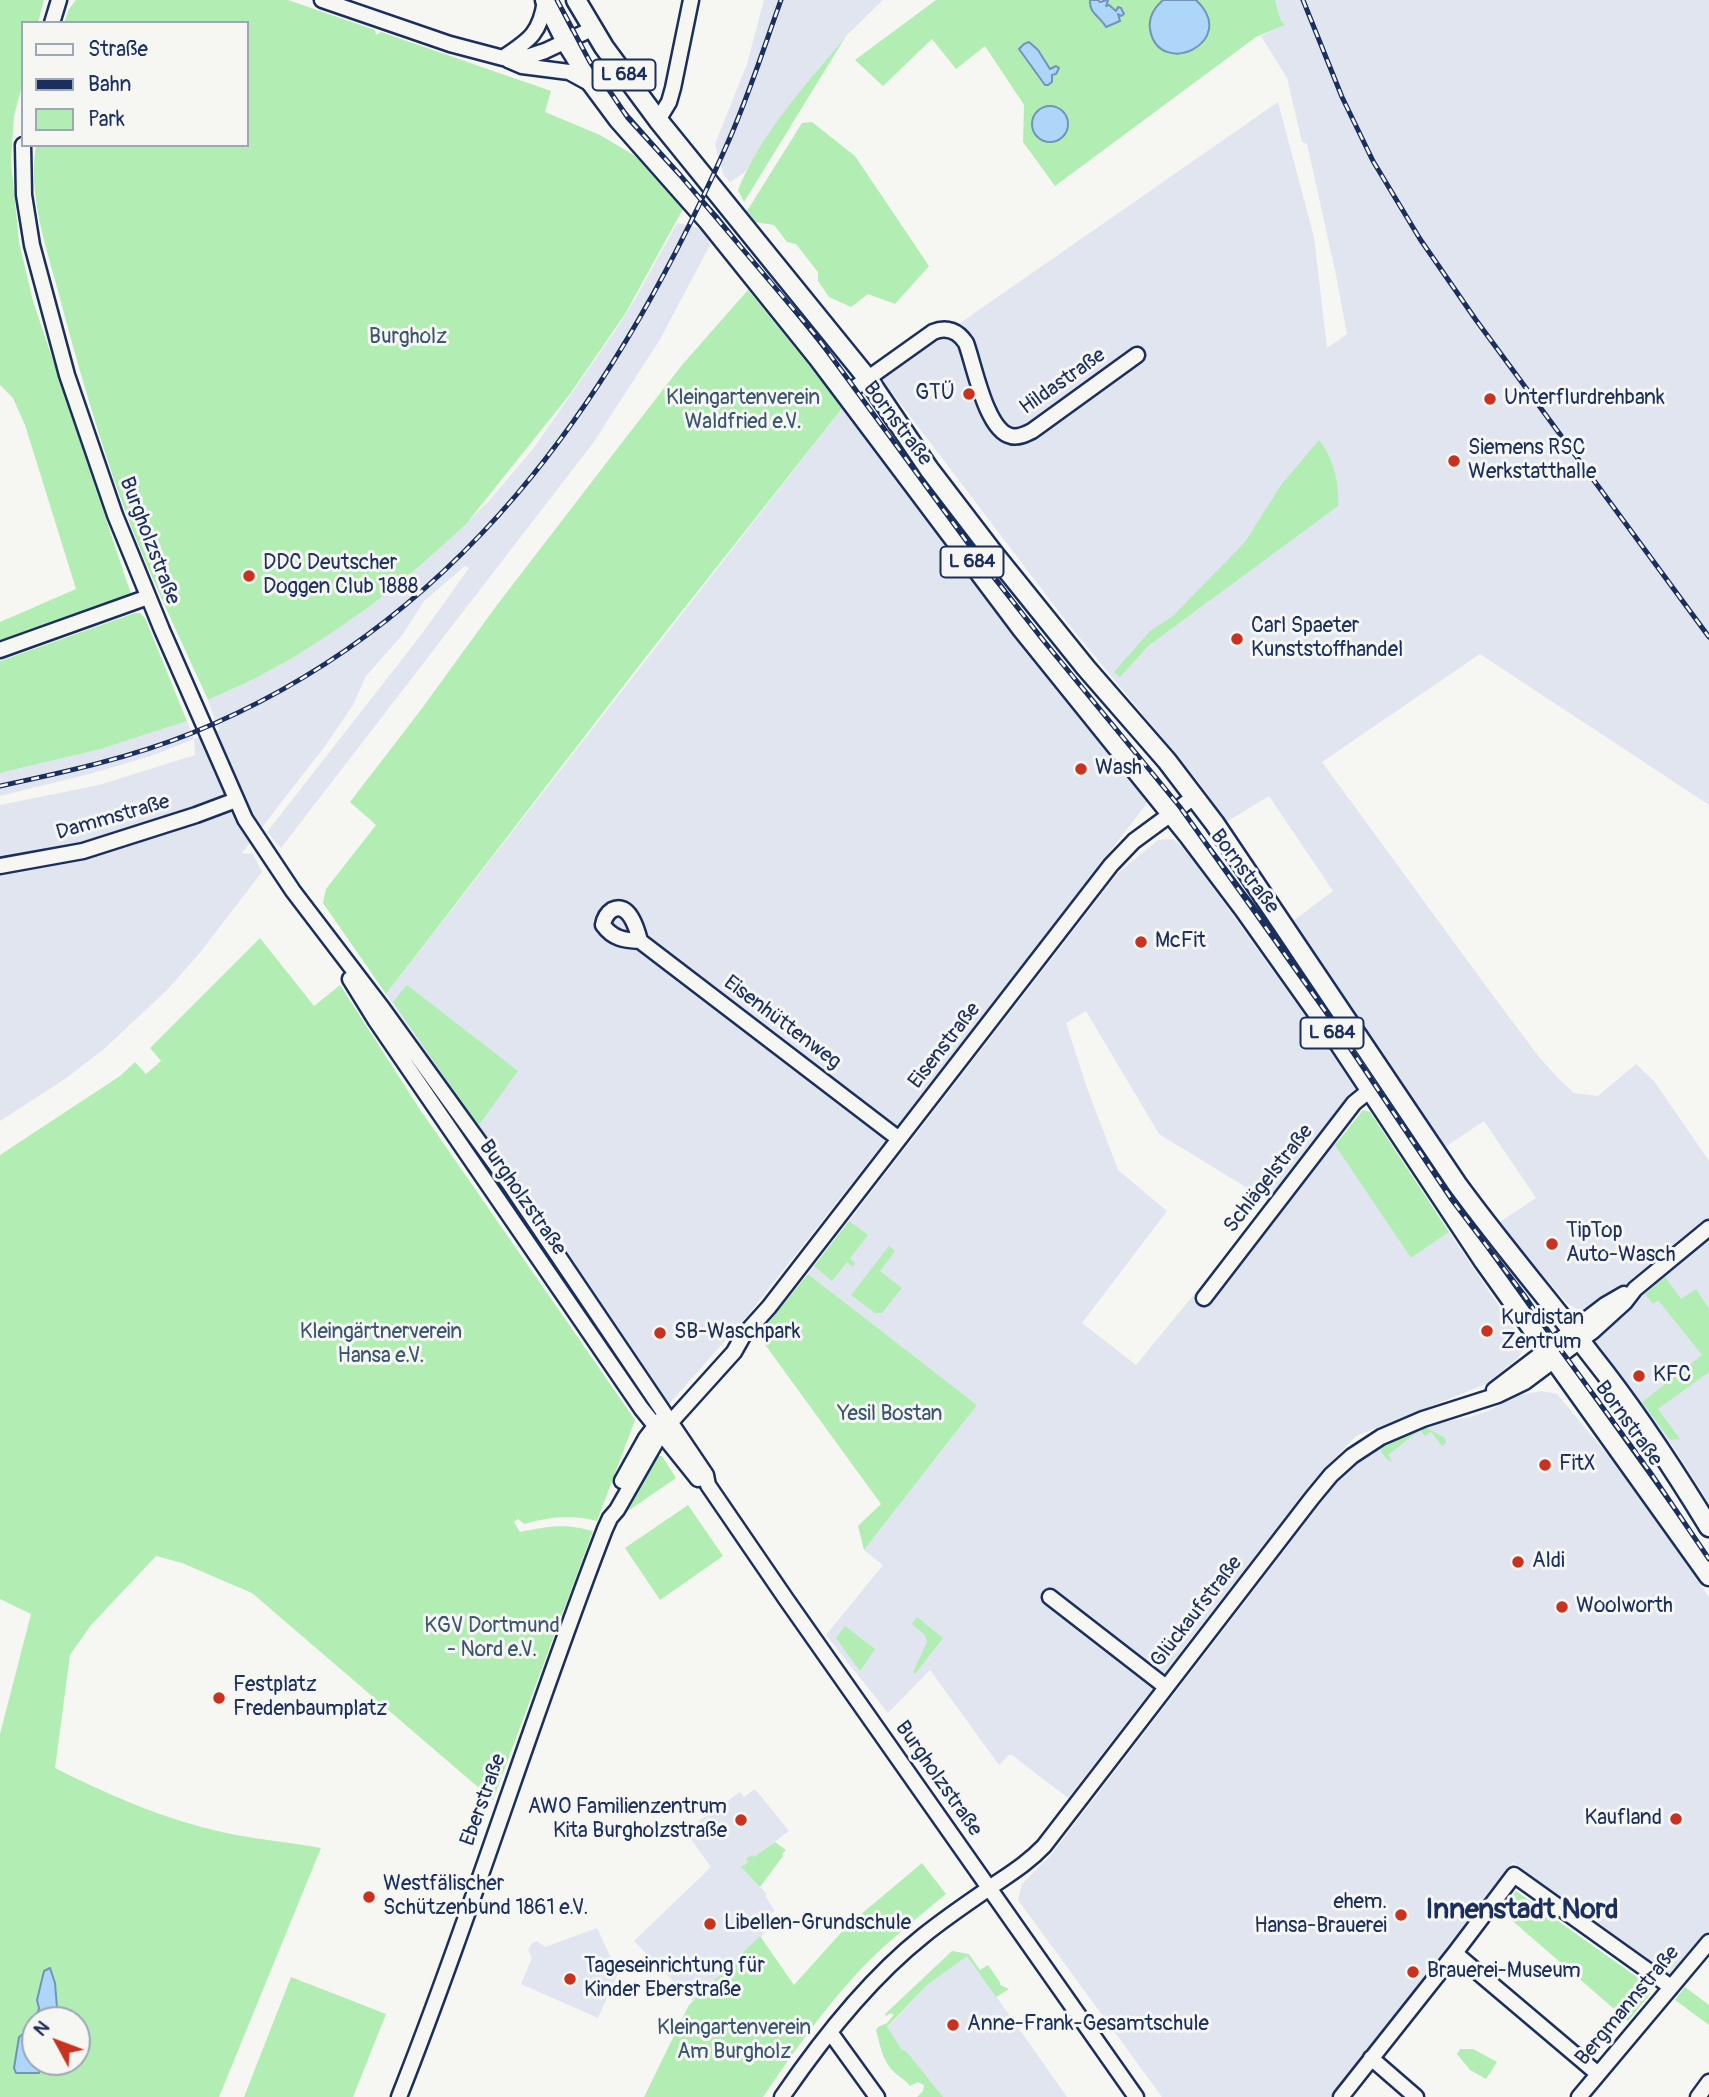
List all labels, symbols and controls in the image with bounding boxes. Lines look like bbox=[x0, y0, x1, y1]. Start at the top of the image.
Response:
legend bbox=[21, 21, 248, 147]
text: Straße bbox=[88, 36, 148, 63]
road number: L 684 bbox=[592, 60, 656, 90]
text: Bahn bbox=[88, 71, 131, 98]
text: Park bbox=[88, 106, 125, 133]
park label: Burgholz bbox=[369, 325, 447, 351]
street label: Hildastraße bbox=[1015, 343, 1111, 421]
street label: Bornstraße bbox=[857, 377, 937, 471]
place label: GTÜ bbox=[915, 381, 955, 407]
park label: Kleingartenverein Waldfried e.V. bbox=[666, 386, 820, 436]
marker: GTÜ bbox=[961, 386, 977, 402]
place label: Unterflurdrehbank bbox=[1504, 386, 1665, 412]
marker: Unterflurdrehbank bbox=[1482, 391, 1498, 407]
place label: Siemens RSC Werkstatthalle bbox=[1468, 436, 1596, 486]
marker: Siemens RSC Werkstatthalle bbox=[1446, 453, 1462, 469]
street label: Burgholzstraße bbox=[113, 474, 185, 608]
road number: L 684 bbox=[940, 547, 1004, 578]
place label: DDC Deutscher Doggen Club 1888 bbox=[263, 551, 418, 601]
marker: DDC Deutscher Doggen Club 1888 bbox=[241, 568, 257, 584]
place label: Carl Spaeter Kunststoffhandel bbox=[1251, 614, 1403, 664]
marker: Carl Spaeter Kunststoffhandel bbox=[1229, 631, 1245, 647]
place label: Wash bbox=[1095, 756, 1142, 782]
marker: Wash bbox=[1073, 761, 1089, 777]
street label: Dammstraße bbox=[53, 790, 173, 846]
street label: Bornstraße bbox=[1204, 825, 1284, 919]
place label: McFit bbox=[1155, 929, 1206, 955]
marker: McFit bbox=[1133, 934, 1149, 950]
street label: Eisenhüttenweg bbox=[718, 971, 846, 1075]
street label: Eisenstraße bbox=[904, 998, 986, 1094]
road number: L 684 bbox=[1300, 1018, 1364, 1049]
street label: Schlägelstraße bbox=[1219, 1120, 1319, 1238]
street label: Burgholzstraße bbox=[473, 1136, 571, 1260]
place label: TipTop Auto-Wasch bbox=[1566, 1219, 1676, 1269]
marker: TipTop Auto-Wasch bbox=[1544, 1236, 1560, 1252]
place label: Kurdistan Zentrum bbox=[1501, 1306, 1584, 1356]
park label: Kleingärtnerverein Hansa e.V. bbox=[300, 1320, 462, 1370]
place label: SB-Waschpark bbox=[674, 1320, 801, 1346]
marker: Kurdistan Zentrum bbox=[1479, 1323, 1495, 1339]
marker: SB-Waschpark bbox=[652, 1325, 668, 1341]
place label: KFC bbox=[1653, 1363, 1691, 1389]
marker: KFC bbox=[1631, 1368, 1647, 1384]
street label: Bornstraße bbox=[1589, 1377, 1667, 1471]
park label: Yesil Bostan bbox=[838, 1402, 942, 1428]
place label: FitX bbox=[1559, 1452, 1596, 1478]
marker: FitX bbox=[1537, 1457, 1553, 1473]
place label: Aldi bbox=[1532, 1549, 1565, 1575]
street label: Glückaufstraße bbox=[1146, 1551, 1248, 1673]
marker: Aldi bbox=[1510, 1554, 1526, 1570]
place label: Woolworth bbox=[1576, 1594, 1673, 1620]
marker: Woolworth bbox=[1554, 1599, 1570, 1615]
park label: KGV Dortmund - Nord e.V. bbox=[424, 1614, 560, 1664]
place label: Festplatz Fredenbaumplatz bbox=[233, 1673, 387, 1723]
marker: Festplatz Fredenbaumplatz bbox=[211, 1690, 227, 1706]
street label: Burgholzstraße bbox=[889, 1717, 987, 1841]
street label: Eberstraße bbox=[456, 1751, 512, 1849]
place label: AWO Familienzentrum Kita Burgholzstraße bbox=[528, 1795, 727, 1845]
place label: Kaufland bbox=[1585, 1806, 1662, 1832]
marker: Kaufland bbox=[1668, 1811, 1684, 1827]
marker: AWO Familienzentrum Kita Burgholzstraße bbox=[733, 1812, 749, 1828]
place label: Westfälischer Schützenbund 1861 e.V. bbox=[383, 1872, 588, 1922]
marker: Westfälischer Schützenbund 1861 e.V. bbox=[361, 1889, 377, 1905]
place label: ehem. Hansa-Brauerei bbox=[1254, 1890, 1387, 1940]
district label: Innenstadt Nord bbox=[1425, 1894, 1619, 1928]
marker: ehem. Hansa-Brauerei bbox=[1393, 1907, 1409, 1923]
place label: Libellen-Grundschule bbox=[724, 1911, 911, 1937]
marker: Libellen-Grundschule bbox=[702, 1916, 718, 1932]
street label: Bergmannstraße bbox=[1571, 1941, 1685, 2071]
place label: Tageseinrichtung für Kinder Eberstraße bbox=[584, 1954, 765, 2004]
place label: Brauerei-Museum bbox=[1427, 1959, 1581, 1985]
marker: Brauerei-Museum bbox=[1405, 1964, 1421, 1980]
marker: Tageseinrichtung für Kinder Eberstraße bbox=[562, 1971, 578, 1987]
north arrow bbox=[21, 2006, 91, 2076]
place label: Anne-Frank-Gesamtschule bbox=[967, 2012, 1209, 2038]
text: N bbox=[28, 2016, 55, 2041]
park label: Kleingartenverein Am Burgholz bbox=[657, 2016, 811, 2066]
marker: Anne-Frank-Gesamtschule bbox=[945, 2017, 961, 2033]

